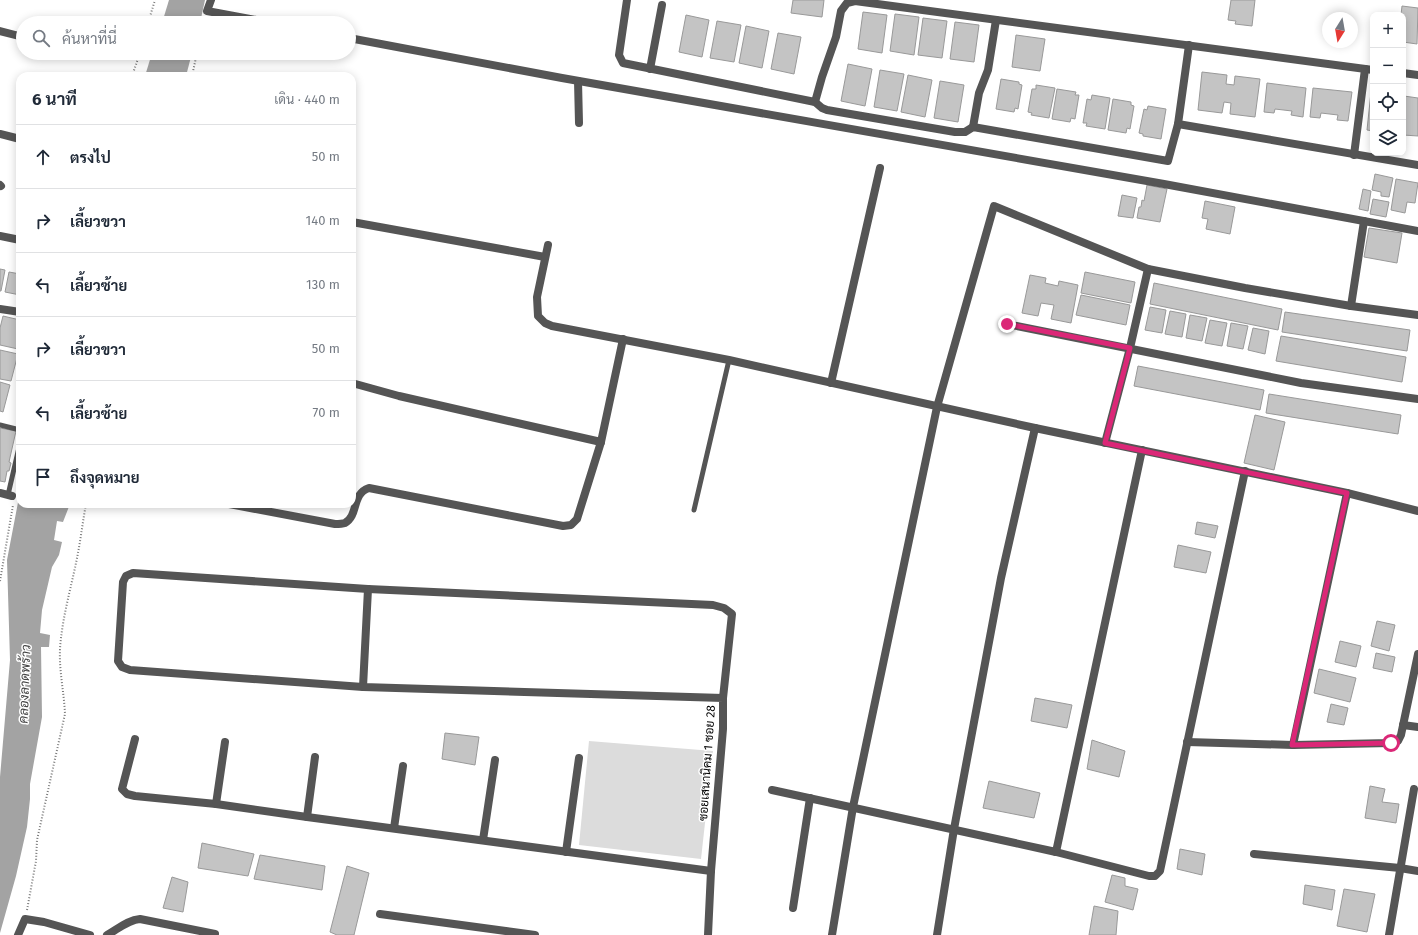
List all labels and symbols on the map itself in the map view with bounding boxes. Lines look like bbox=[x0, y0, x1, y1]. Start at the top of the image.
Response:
north arrow bbox=[1322, 12, 1358, 48]
route end bbox=[998, 315, 1016, 333]
water label: คลองลาดพร้าว bbox=[15, 644, 33, 724]
street label: ซอยเสนานิคม 1 ซอย 28 bbox=[696, 704, 718, 821]
route start bbox=[1382, 734, 1400, 752]

